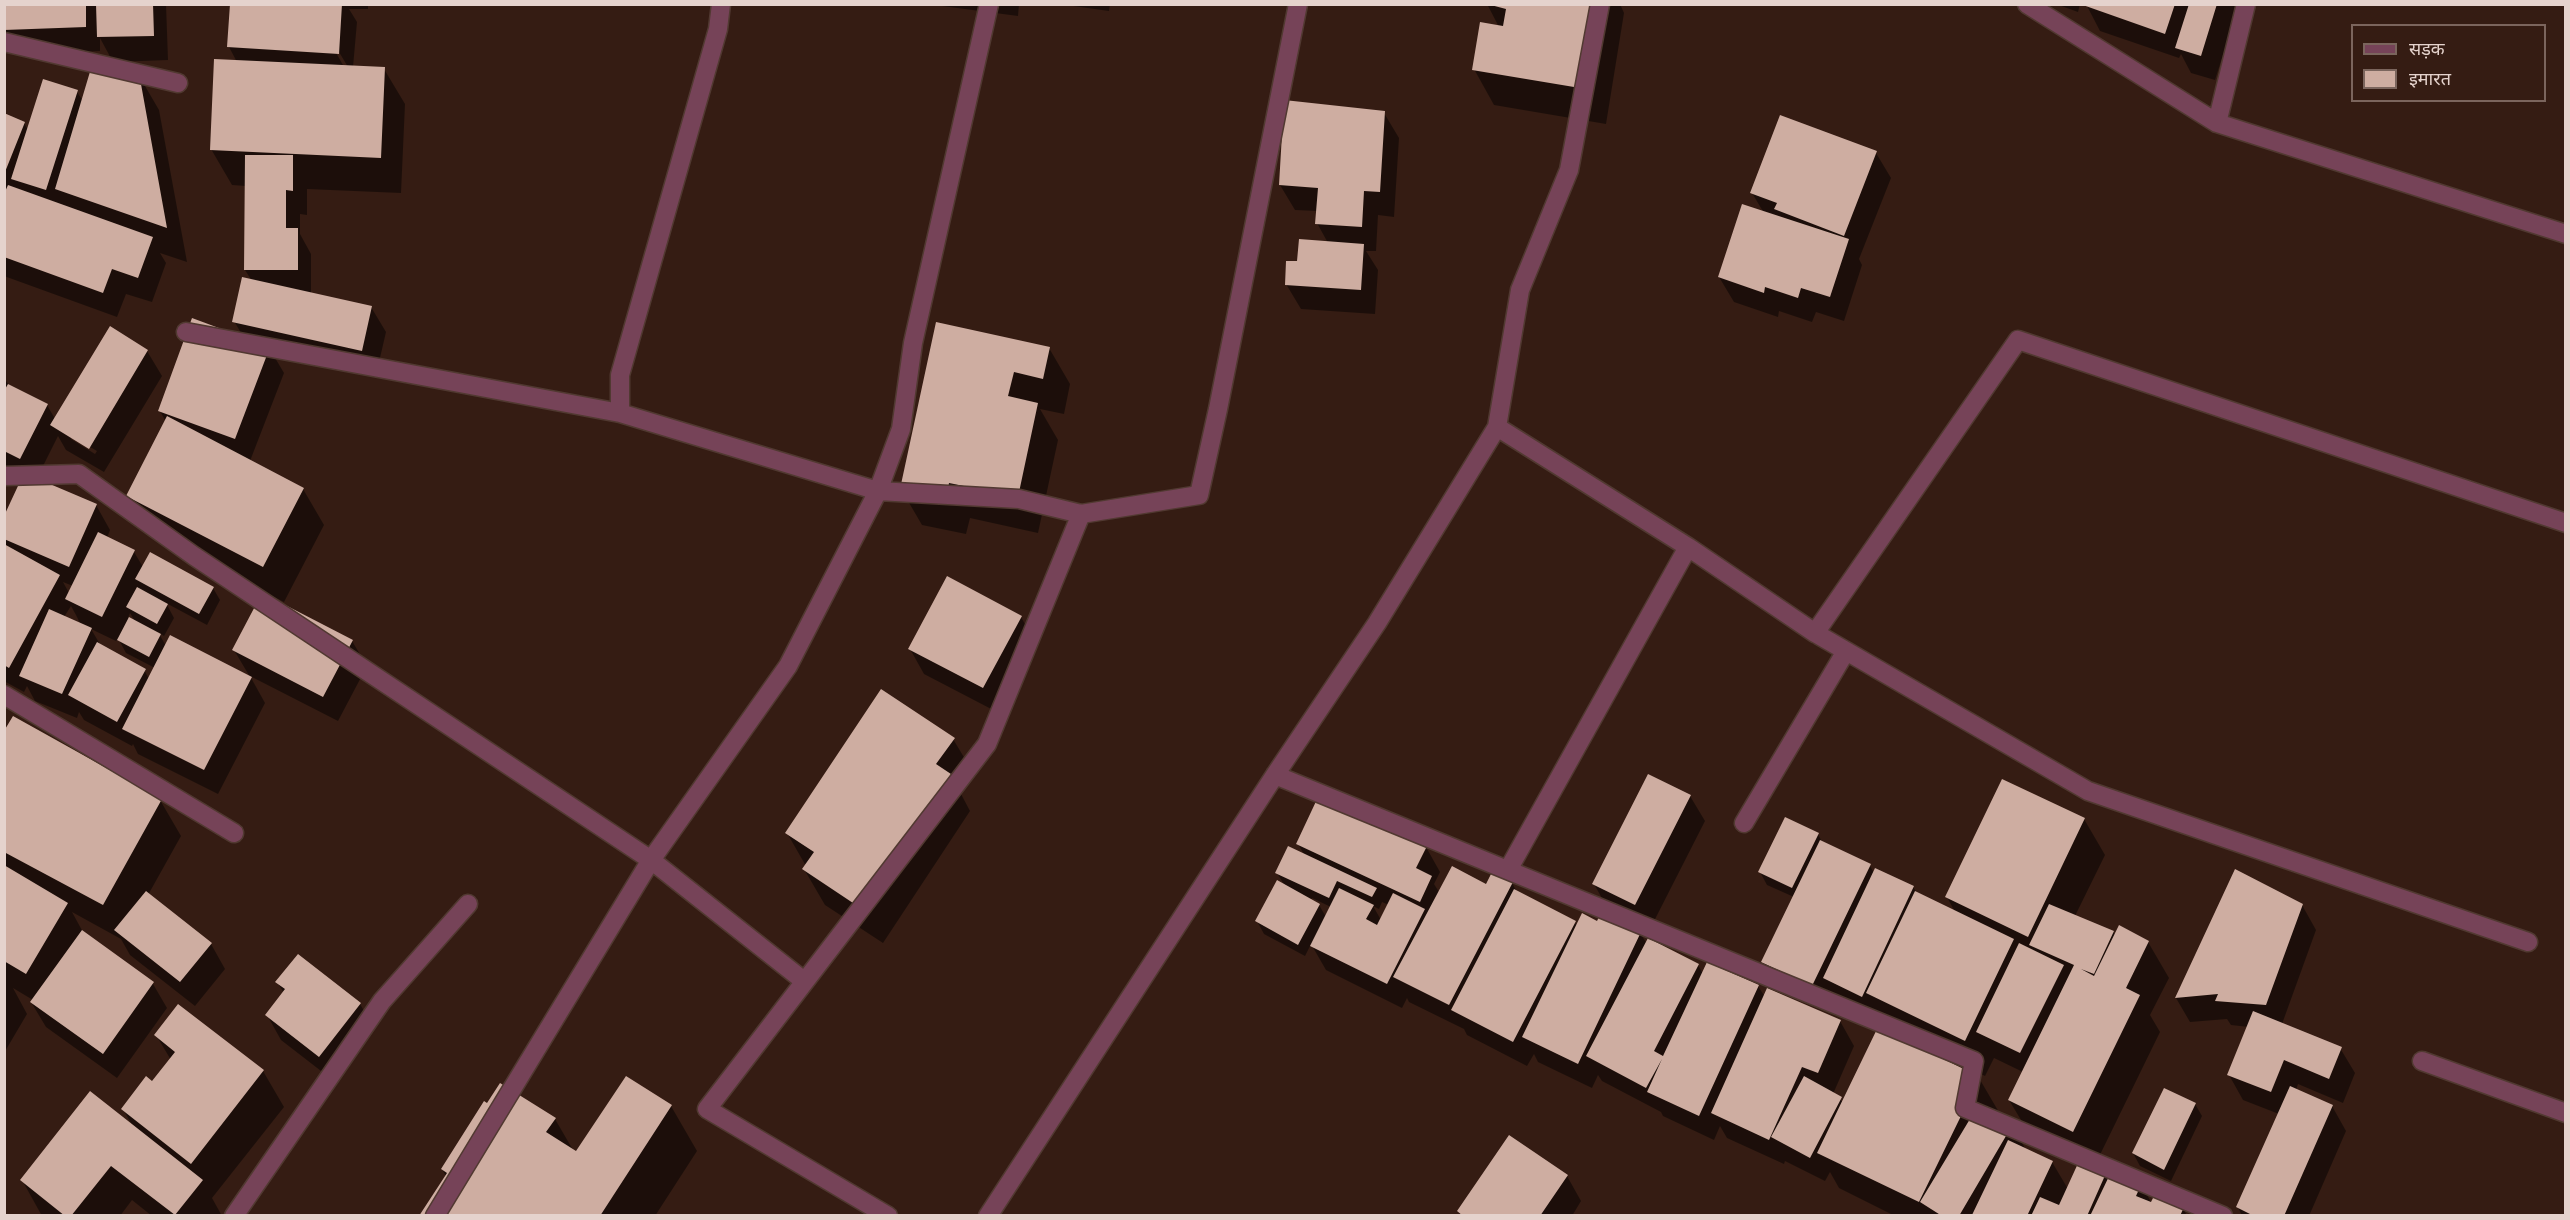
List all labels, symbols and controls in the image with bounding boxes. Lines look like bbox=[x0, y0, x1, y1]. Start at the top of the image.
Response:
legend bbox=[2351, 24, 2546, 102]
text: सड़क bbox=[2409, 37, 2445, 60]
text: इमारत bbox=[2409, 67, 2451, 90]

